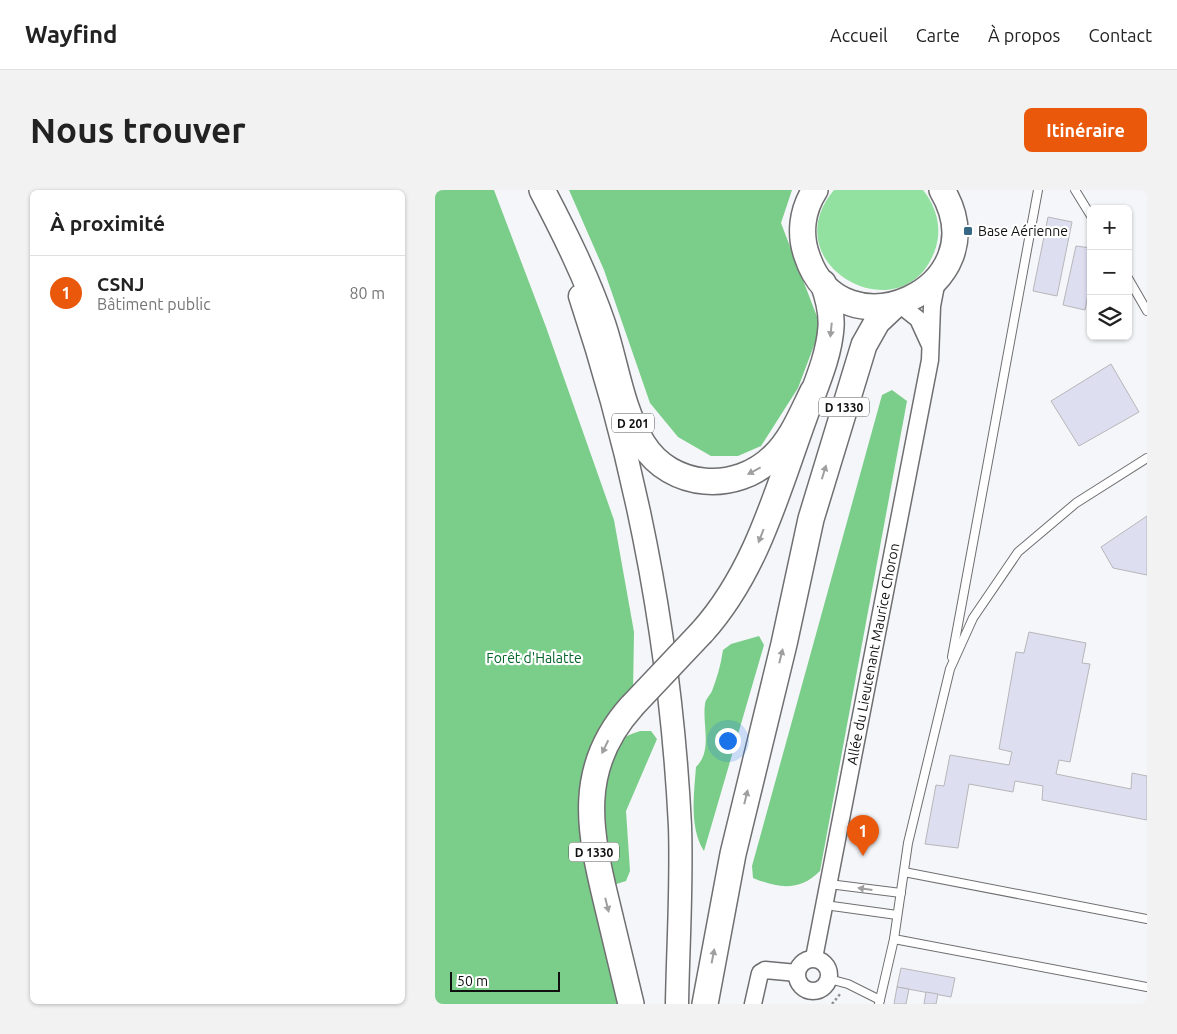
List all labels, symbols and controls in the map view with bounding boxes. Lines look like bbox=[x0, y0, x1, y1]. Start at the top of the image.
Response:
text: Wayfind bbox=[25, 21, 117, 48]
text: Accueil bbox=[830, 25, 888, 45]
text: Carte bbox=[916, 25, 960, 45]
text: À propos bbox=[988, 25, 1060, 45]
text: Contact bbox=[1088, 25, 1152, 45]
button: Itinéraire bbox=[1024, 108, 1147, 152]
text: Nous trouver bbox=[30, 110, 246, 150]
map controls bbox=[1087, 205, 1132, 340]
button: + bbox=[1087, 205, 1132, 250]
text: À proximité bbox=[50, 211, 165, 235]
place label: Base Aérienne bbox=[978, 223, 1068, 239]
marker: Base Aérienne bbox=[962, 225, 974, 237]
button: − bbox=[1087, 250, 1132, 295]
text: CSNJ bbox=[97, 273, 144, 295]
text: 1 bbox=[61, 284, 71, 302]
text: 80 m bbox=[349, 284, 385, 302]
text: Bâtiment public bbox=[97, 295, 211, 313]
button: layers bbox=[1087, 295, 1132, 340]
one-way arrow bbox=[826, 323, 834, 339]
road number: D 1330 bbox=[819, 398, 869, 416]
road number: D 201 bbox=[612, 414, 654, 432]
one-way arrow bbox=[820, 465, 828, 480]
one-way arrow bbox=[746, 467, 761, 475]
one-way arrow bbox=[757, 529, 765, 544]
street label: Allée du Lieutenant Maurice Choron bbox=[844, 542, 902, 766]
one-way arrow bbox=[778, 648, 786, 663]
park label: Forêt d'Halatte bbox=[486, 650, 582, 666]
your location bbox=[715, 728, 741, 754]
one-way arrow bbox=[601, 740, 609, 754]
one-way arrow bbox=[742, 789, 750, 804]
pin: 1 bbox=[847, 815, 879, 856]
road number: D 1330 bbox=[569, 842, 619, 862]
one-way arrow bbox=[857, 884, 873, 892]
one-way arrow bbox=[603, 898, 611, 913]
one-way arrow bbox=[709, 948, 717, 963]
scale bar bbox=[450, 969, 560, 992]
text: 50 m bbox=[457, 973, 488, 989]

